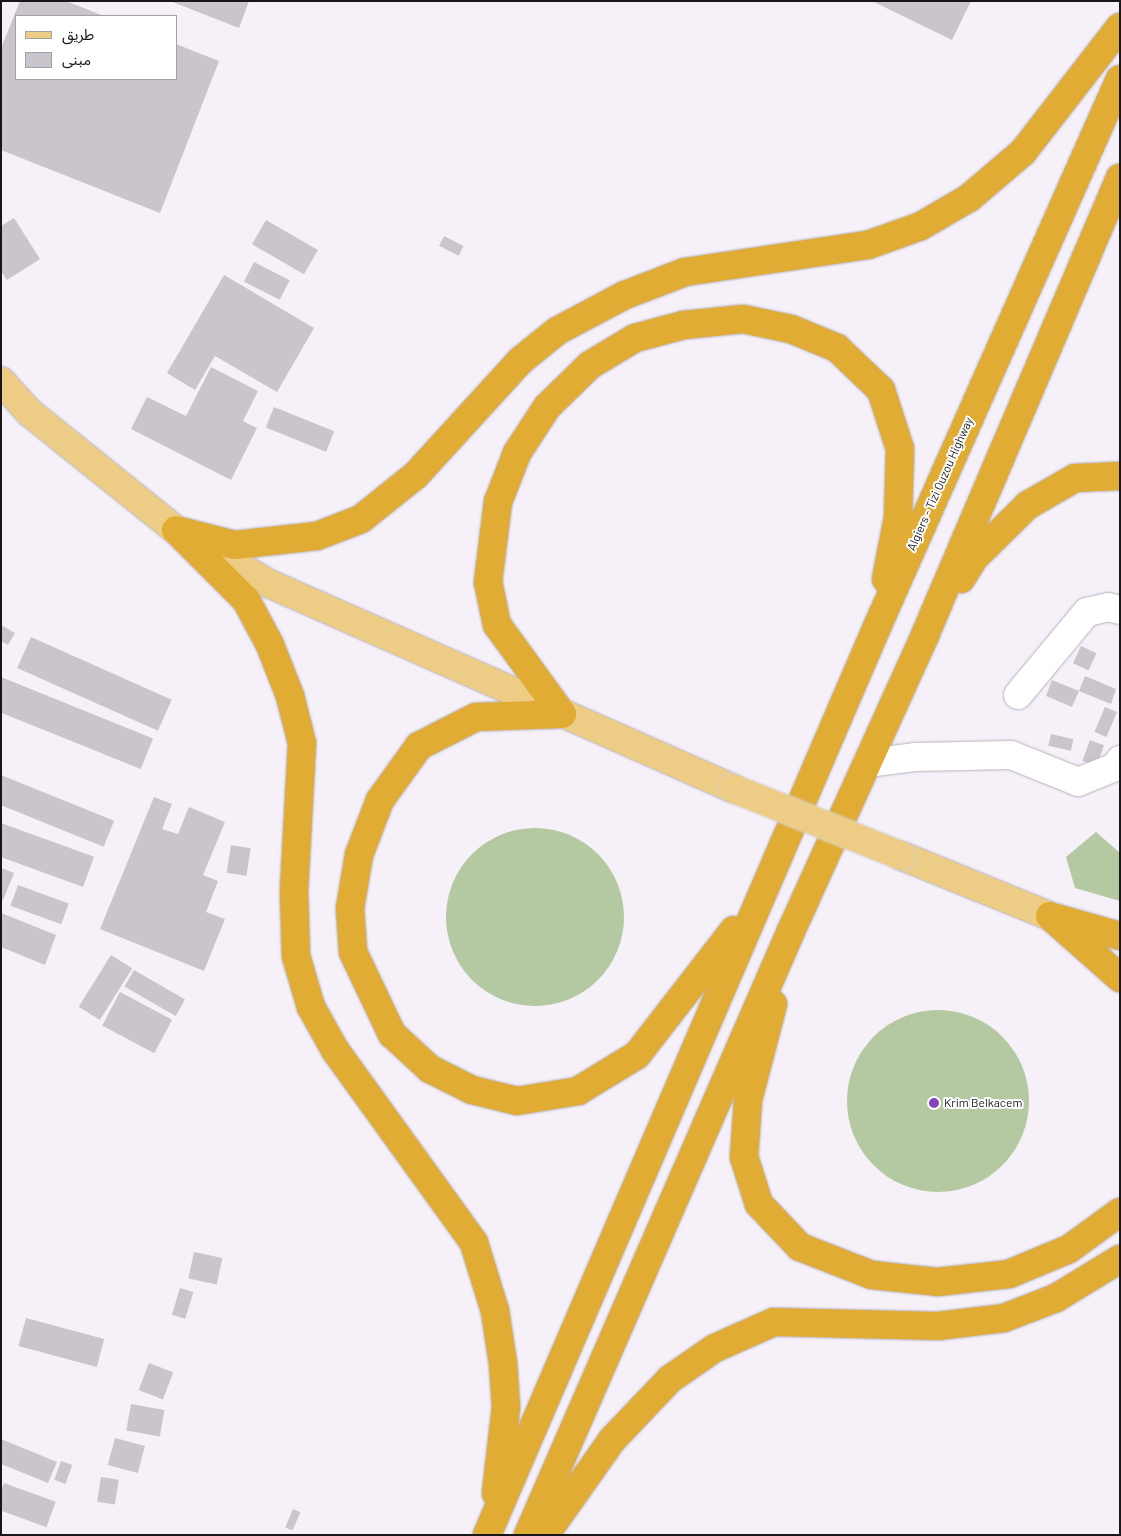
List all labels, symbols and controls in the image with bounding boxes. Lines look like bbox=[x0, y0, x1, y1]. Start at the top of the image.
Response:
legend bbox=[15, 15, 178, 80]
text: طريق bbox=[62, 25, 94, 43]
text: مبنى bbox=[62, 50, 91, 68]
street label: Algiers - Tizi Ouzou Highway bbox=[904, 415, 976, 553]
place label: Krim Belkacem bbox=[944, 1096, 1022, 1110]
marker: Krim Belkacem bbox=[928, 1097, 940, 1109]

